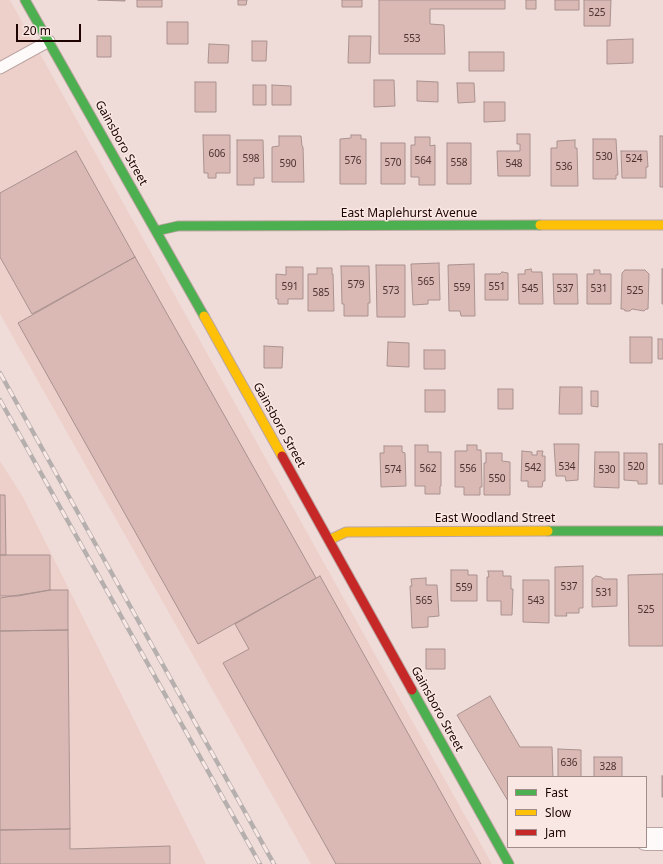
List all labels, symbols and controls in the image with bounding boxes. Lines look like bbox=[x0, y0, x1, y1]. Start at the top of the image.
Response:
house number: 525 bbox=[588, 7, 606, 19]
scale bar bbox=[18, 16, 83, 42]
text: 20 m bbox=[23, 22, 51, 39]
house number: 553 bbox=[403, 33, 421, 45]
street label: Gainsboro Street bbox=[92, 98, 150, 188]
house number: 606 bbox=[208, 148, 226, 160]
house number: 530 bbox=[595, 151, 613, 163]
house number: 598 bbox=[242, 153, 260, 165]
house number: 524 bbox=[625, 153, 643, 165]
house number: 576 bbox=[344, 155, 362, 167]
house number: 564 bbox=[414, 155, 432, 167]
house number: 570 bbox=[384, 157, 402, 169]
house number: 558 bbox=[450, 157, 468, 169]
house number: 590 bbox=[279, 158, 297, 170]
house number: 548 bbox=[505, 158, 523, 170]
house number: 536 bbox=[555, 161, 573, 173]
street label: East Maplehurst Avenue bbox=[341, 207, 477, 221]
house number: 565 bbox=[417, 276, 435, 288]
house number: 579 bbox=[347, 279, 365, 291]
house number: 591 bbox=[281, 281, 299, 293]
house number: 551 bbox=[488, 281, 506, 293]
house number: 559 bbox=[453, 282, 471, 294]
house number: 545 bbox=[521, 283, 539, 295]
house number: 537 bbox=[556, 283, 574, 295]
house number: 531 bbox=[590, 283, 608, 295]
house number: 573 bbox=[382, 285, 400, 297]
house number: 525 bbox=[626, 285, 644, 297]
house number: 585 bbox=[312, 287, 330, 299]
street label: Gainsboro Street bbox=[250, 380, 308, 470]
house number: 534 bbox=[558, 461, 576, 473]
house number: 520 bbox=[627, 461, 645, 473]
house number: 542 bbox=[524, 462, 542, 474]
house number: 562 bbox=[419, 463, 437, 475]
house number: 556 bbox=[459, 463, 477, 475]
house number: 574 bbox=[384, 464, 402, 476]
house number: 530 bbox=[598, 464, 616, 476]
house number: 550 bbox=[488, 473, 506, 485]
street label: East Woodland Street bbox=[435, 512, 555, 526]
house number: 537 bbox=[560, 581, 578, 593]
house number: 559 bbox=[455, 582, 473, 594]
house number: 531 bbox=[595, 587, 613, 599]
house number: 565 bbox=[415, 595, 433, 607]
house number: 543 bbox=[527, 595, 545, 607]
house number: 525 bbox=[637, 604, 655, 616]
street label: Gainsboro Street bbox=[408, 664, 466, 754]
house number: 636 bbox=[560, 757, 578, 769]
house number: 328 bbox=[599, 761, 617, 773]
legend bbox=[507, 776, 647, 848]
text: Fast bbox=[545, 784, 568, 801]
text: Slow bbox=[545, 804, 571, 821]
text: Jam bbox=[545, 824, 566, 841]

